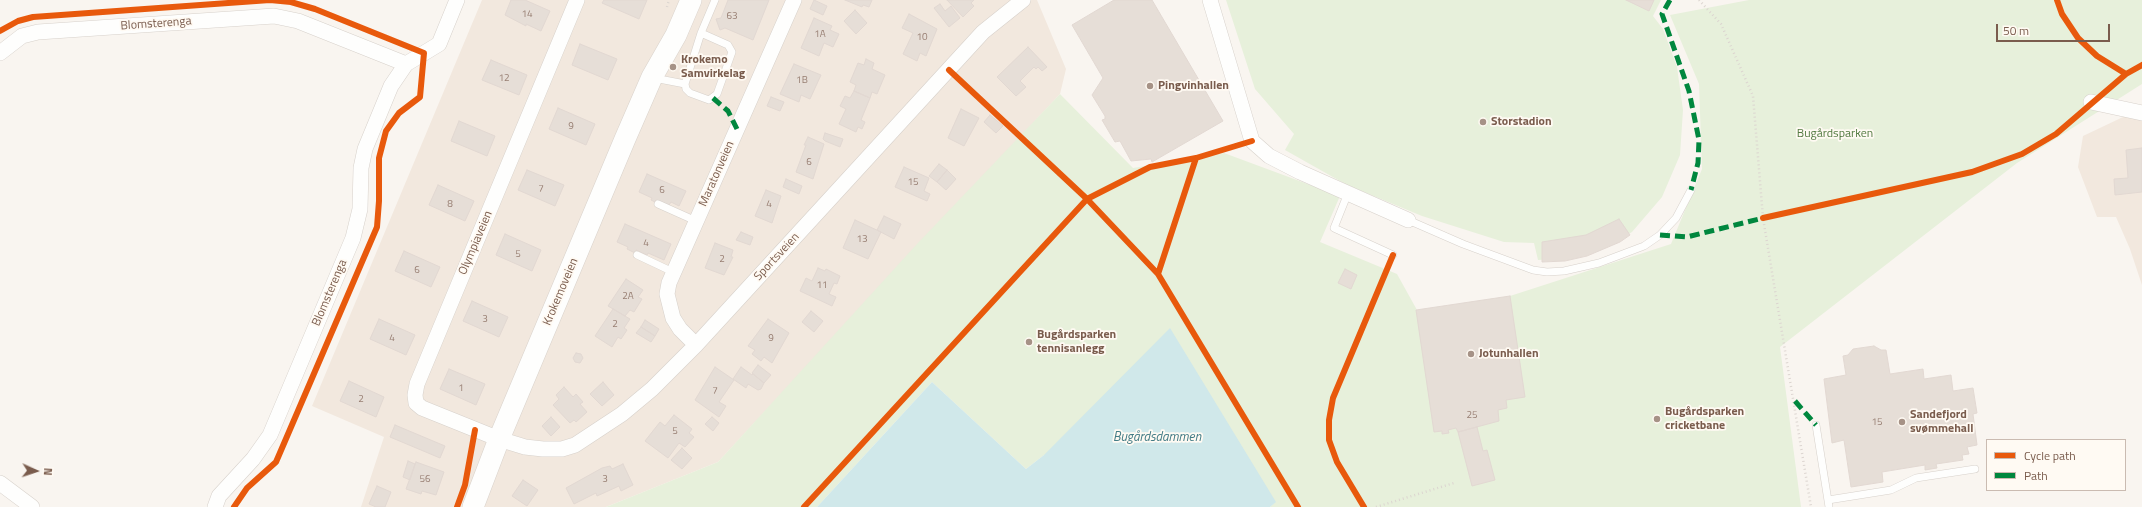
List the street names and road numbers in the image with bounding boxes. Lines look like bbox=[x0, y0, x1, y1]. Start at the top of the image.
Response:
street label: Blomsterenga bbox=[120, 14, 192, 34]
street label: Maratonveien bbox=[696, 139, 738, 209]
street label: Olympiaveien bbox=[456, 209, 496, 277]
street label: Sportsveien bbox=[751, 230, 803, 284]
street label: Krokemoveien bbox=[540, 256, 582, 328]
street label: Blomsterenga bbox=[309, 257, 351, 329]

